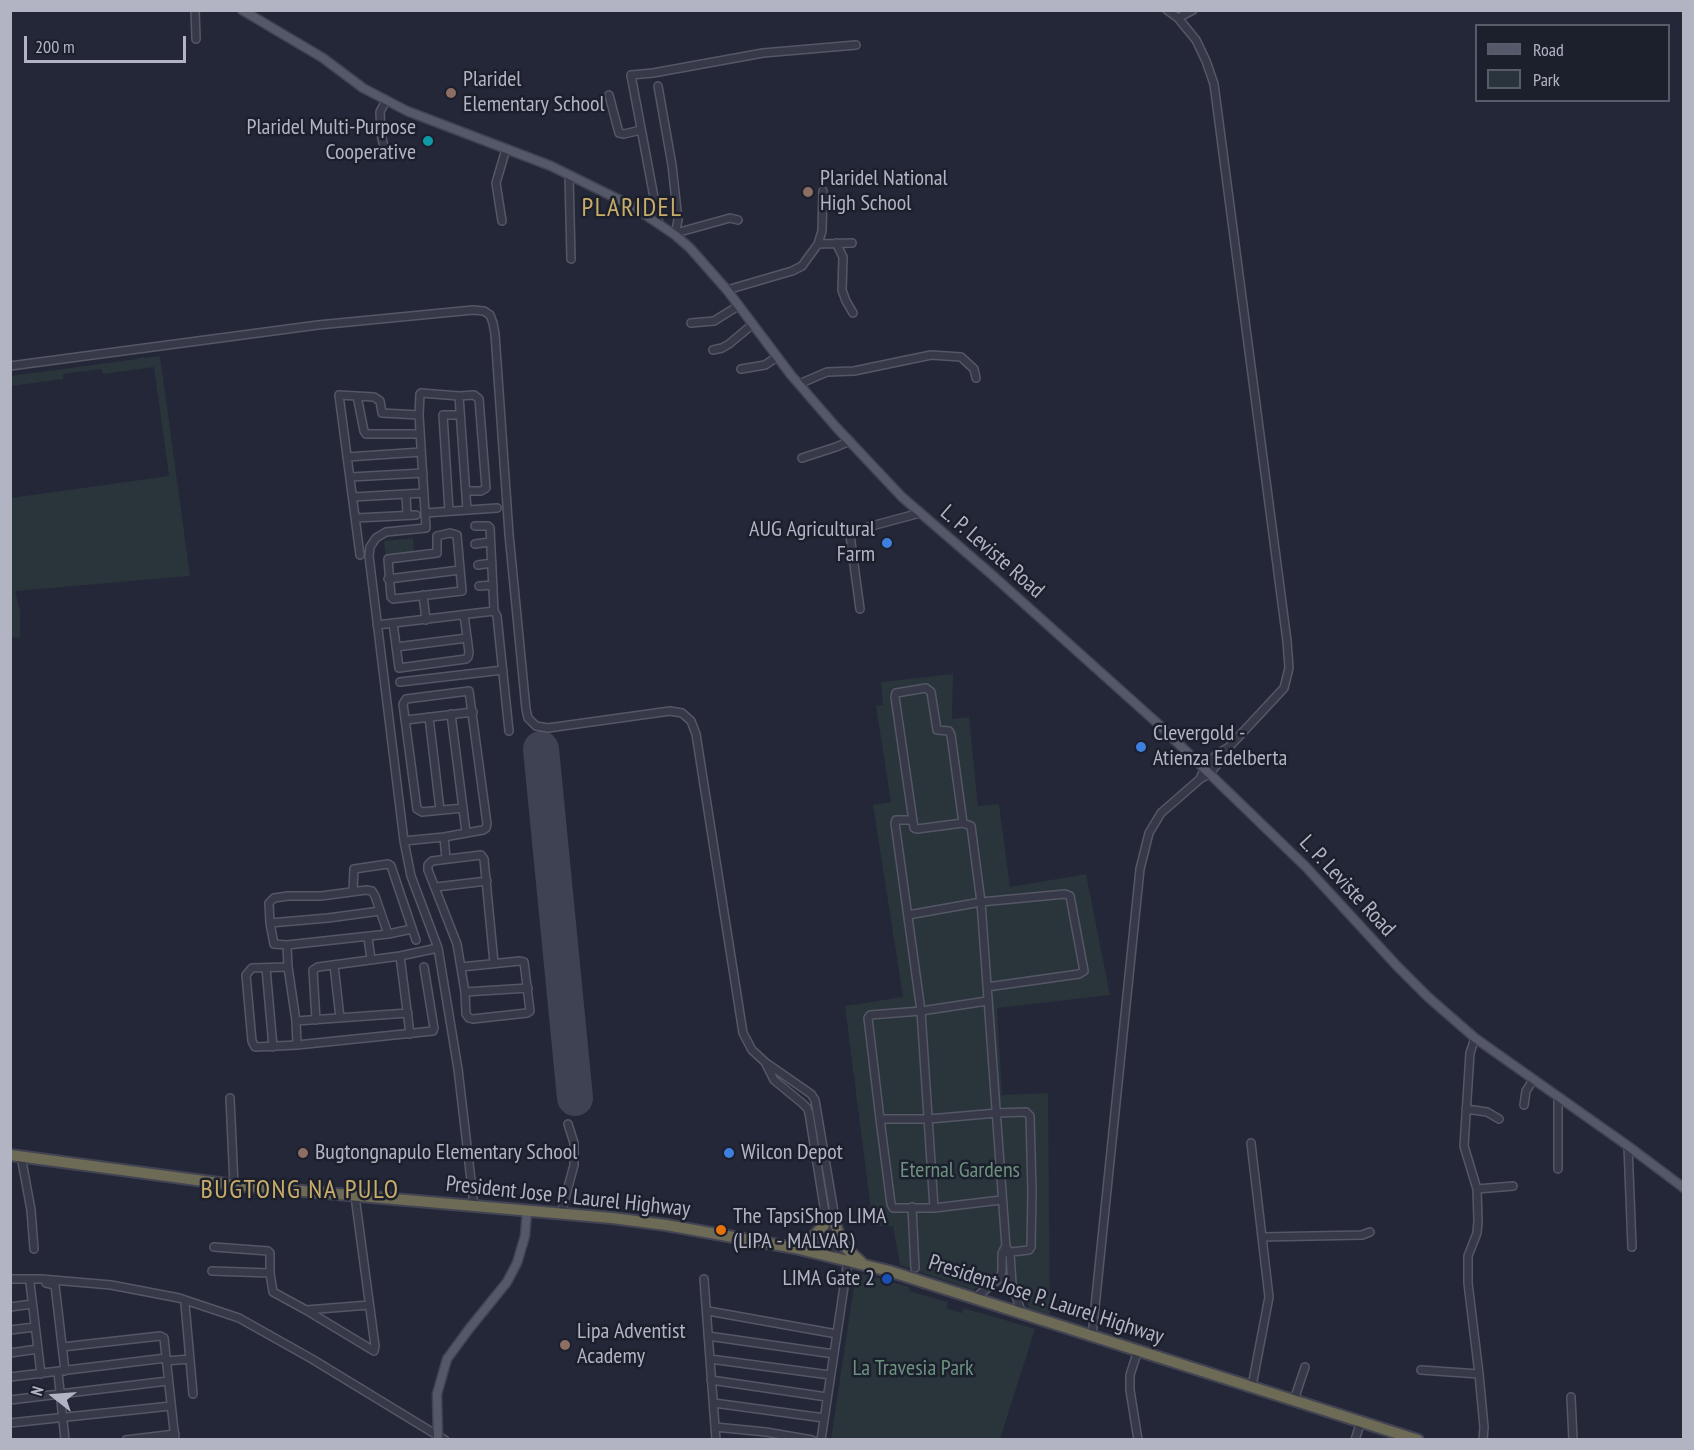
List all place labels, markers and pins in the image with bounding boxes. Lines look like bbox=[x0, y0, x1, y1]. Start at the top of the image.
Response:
place label: Plaridel Elementary School bbox=[463, 67, 605, 118]
marker: Plaridel Elementary School bbox=[444, 86, 458, 100]
place label: Plaridel Multi-Purpose Cooperative bbox=[247, 115, 416, 166]
marker: Plaridel Multi-Purpose Cooperative bbox=[421, 134, 435, 148]
place label: Plaridel National High School bbox=[820, 166, 948, 218]
marker: Plaridel National High School bbox=[801, 185, 815, 199]
place label: AUG Agricultural Farm bbox=[749, 517, 875, 568]
marker: AUG Agricultural Farm bbox=[880, 536, 894, 550]
place label: Clevergold - Atienza Edelberta bbox=[1153, 721, 1287, 772]
marker: Clevergold - Atienza Edelberta bbox=[1134, 740, 1148, 754]
place label: Bugtongnapulo Elementary School bbox=[315, 1140, 577, 1166]
place label: Wilcon Depot bbox=[741, 1140, 843, 1166]
marker: Bugtongnapulo Elementary School bbox=[296, 1146, 310, 1160]
marker: Wilcon Depot bbox=[722, 1146, 736, 1160]
place label: The TapsiShop LIMA (LIPA - MALVAR) bbox=[733, 1204, 886, 1256]
marker: The TapsiShop LIMA (LIPA - MALVAR) bbox=[714, 1223, 728, 1237]
place label: LIMA Gate 2 bbox=[783, 1266, 875, 1292]
marker: LIMA Gate 2 bbox=[880, 1272, 894, 1286]
place label: Lipa Adventist Academy bbox=[577, 1319, 685, 1370]
marker: Lipa Adventist Academy bbox=[558, 1338, 572, 1352]

